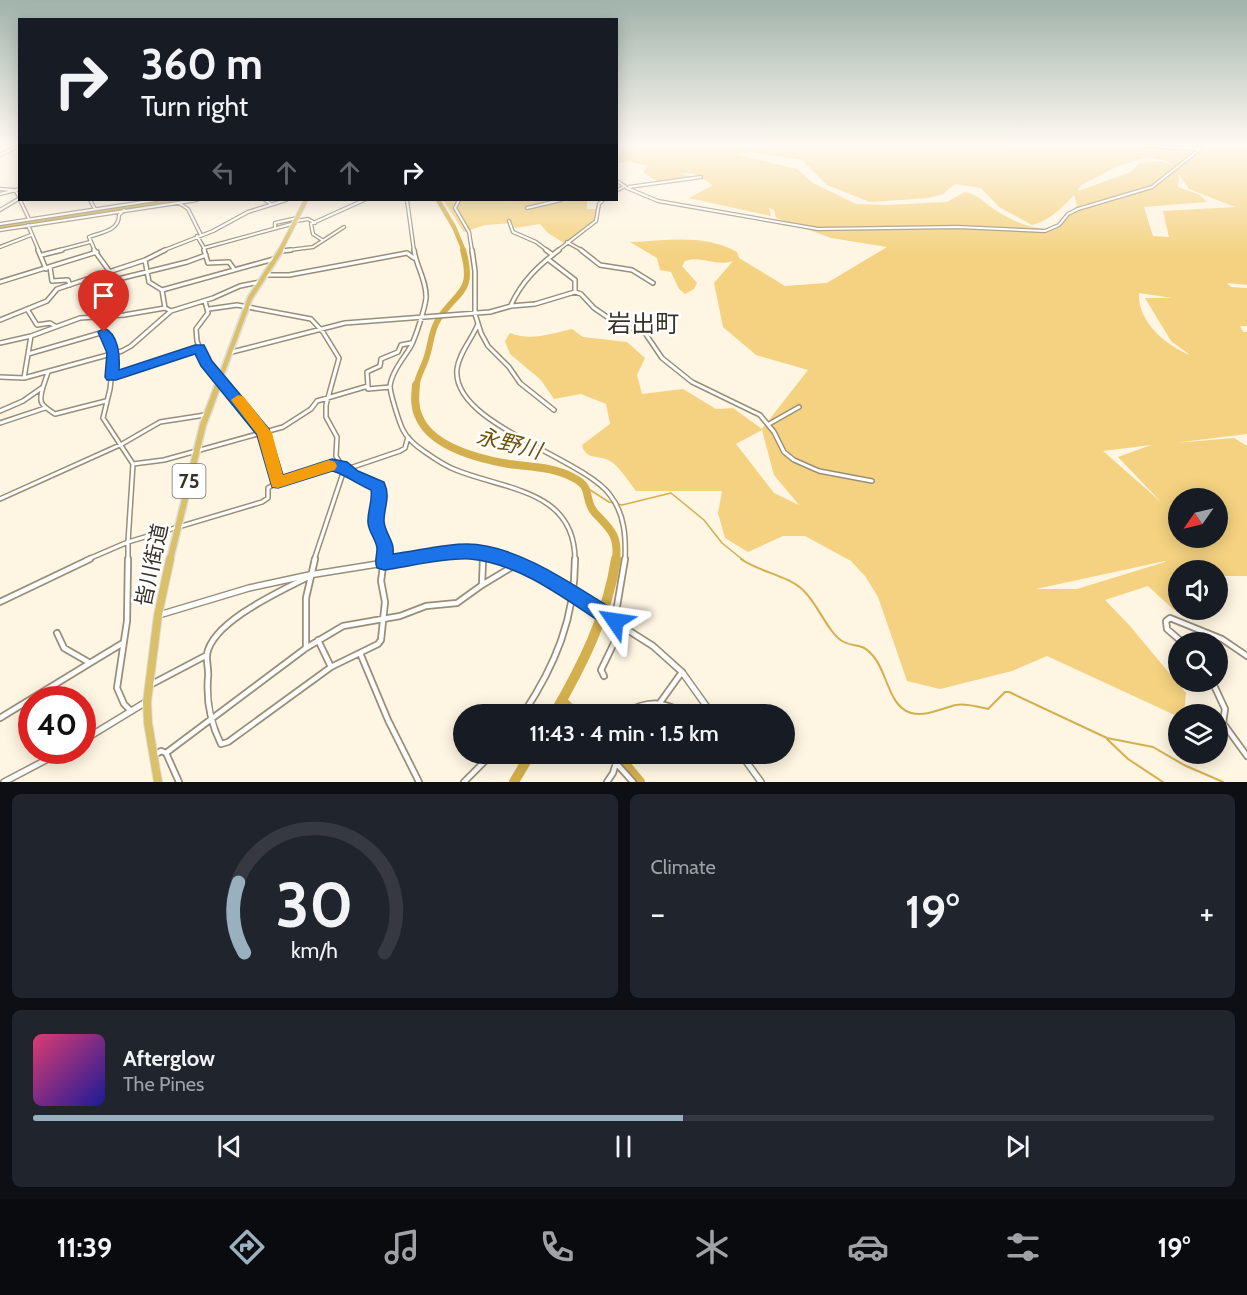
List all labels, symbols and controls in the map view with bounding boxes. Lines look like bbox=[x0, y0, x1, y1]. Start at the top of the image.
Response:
text: 360 m bbox=[141, 38, 263, 90]
icon: right bbox=[42, 42, 120, 120]
text: Turn right bbox=[141, 90, 248, 123]
icon: left bbox=[207, 156, 240, 189]
icon: ahead bbox=[270, 156, 303, 189]
icon: ahead bbox=[333, 156, 366, 189]
icon: right bbox=[396, 156, 429, 189]
pin bbox=[78, 270, 129, 332]
icon: arrive bbox=[87, 279, 120, 312]
district label: 岩出町 bbox=[607, 309, 679, 338]
water label: 永野川 bbox=[474, 422, 546, 465]
road number: 75 bbox=[172, 464, 206, 498]
north arrow bbox=[1168, 488, 1228, 548]
map controls bbox=[1168, 488, 1228, 764]
street label: 皆川街道 bbox=[131, 521, 172, 609]
button: sound bbox=[1168, 560, 1228, 620]
position arrow bbox=[583, 589, 647, 653]
button: search bbox=[1168, 632, 1228, 692]
speed limit sign: 40 bbox=[18, 686, 96, 764]
button: layers bbox=[1168, 704, 1228, 764]
text: 11:43 · 4 min · 1.5 km bbox=[529, 720, 719, 747]
text: Climate bbox=[651, 855, 716, 879]
text: 30 bbox=[276, 867, 354, 943]
text: 19° bbox=[905, 885, 959, 939]
text: − bbox=[651, 893, 665, 933]
text: + bbox=[1199, 893, 1214, 933]
text: km/h bbox=[291, 937, 338, 963]
text: Afterglow bbox=[123, 1045, 215, 1072]
text: The Pines bbox=[123, 1072, 204, 1096]
icon: previous bbox=[213, 1130, 246, 1163]
icon: pause bbox=[607, 1130, 640, 1163]
icon: next bbox=[1001, 1130, 1034, 1163]
icon: directions bbox=[226, 1226, 268, 1268]
icon: music bbox=[381, 1226, 423, 1268]
icon: phone bbox=[536, 1226, 578, 1268]
icon: climate bbox=[691, 1226, 733, 1268]
icon: car bbox=[847, 1226, 889, 1268]
icon: filters bbox=[1002, 1226, 1044, 1268]
text: 11:39 bbox=[57, 1231, 112, 1264]
text: 19° bbox=[1157, 1231, 1190, 1264]

